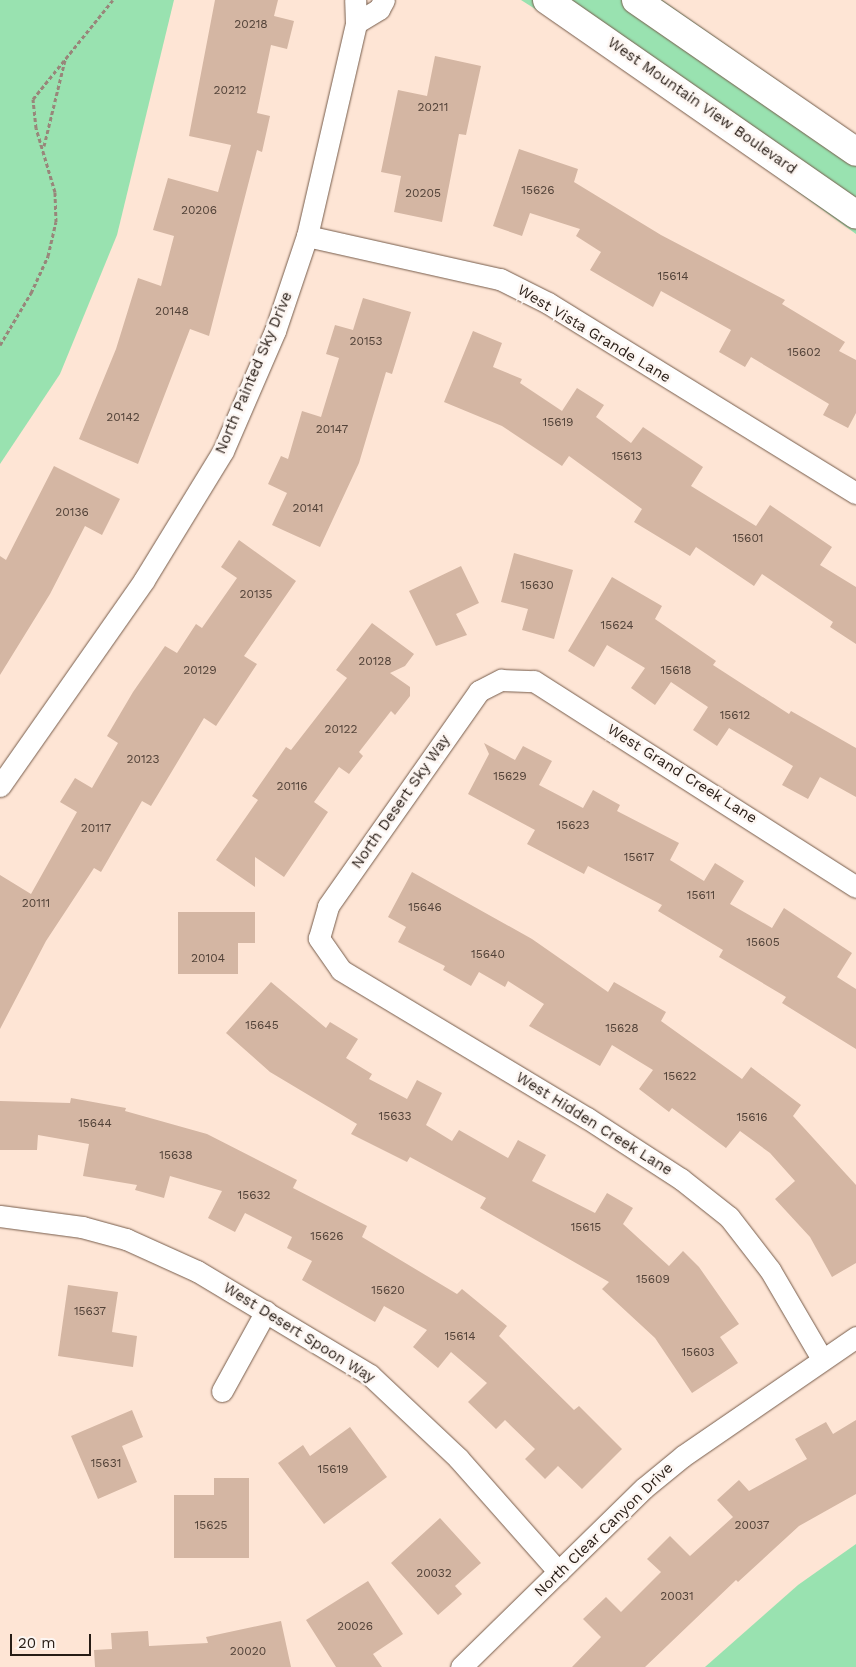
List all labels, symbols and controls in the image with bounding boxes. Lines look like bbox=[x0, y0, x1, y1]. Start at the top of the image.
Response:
house number: 20218 bbox=[234, 18, 268, 32]
street label: West Mountain View Boulevard bbox=[604, 33, 800, 179]
house number: 20212 bbox=[213, 84, 247, 98]
house number: 20211 bbox=[418, 101, 448, 115]
house number: 15626 bbox=[521, 184, 555, 198]
house number: 20205 bbox=[405, 187, 441, 201]
house number: 20206 bbox=[181, 204, 217, 218]
house number: 15614 bbox=[658, 270, 688, 284]
street label: West Vista Grande Lane bbox=[514, 281, 674, 387]
street label: North Painted Sky Drive bbox=[212, 289, 296, 457]
house number: 20148 bbox=[155, 305, 189, 319]
house number: 20153 bbox=[349, 335, 383, 349]
house number: 15602 bbox=[787, 346, 821, 360]
house number: 20142 bbox=[106, 411, 140, 425]
house number: 15619 bbox=[542, 416, 574, 430]
house number: 20147 bbox=[316, 423, 348, 437]
house number: 15613 bbox=[612, 450, 642, 464]
house number: 20141 bbox=[293, 502, 323, 516]
house number: 20136 bbox=[55, 506, 89, 520]
house number: 15601 bbox=[732, 532, 764, 546]
house number: 15630 bbox=[520, 579, 554, 593]
house number: 20135 bbox=[239, 588, 273, 602]
house number: 15624 bbox=[601, 619, 633, 633]
house number: 20128 bbox=[358, 655, 392, 669]
house number: 20129 bbox=[183, 664, 217, 678]
house number: 15618 bbox=[660, 664, 692, 678]
house number: 15612 bbox=[720, 709, 750, 723]
street label: West Grand Creek Lane bbox=[604, 720, 760, 828]
house number: 20122 bbox=[324, 723, 358, 737]
street label: North Desert Sky Way bbox=[348, 731, 454, 873]
house number: 20123 bbox=[126, 753, 160, 767]
house number: 15629 bbox=[493, 770, 527, 784]
house number: 20116 bbox=[276, 780, 308, 794]
house number: 15623 bbox=[557, 819, 589, 833]
house number: 20117 bbox=[81, 822, 111, 836]
house number: 15617 bbox=[624, 851, 654, 865]
house number: 15611 bbox=[687, 889, 715, 903]
house number: 20111 bbox=[22, 897, 50, 911]
house number: 15646 bbox=[408, 901, 442, 915]
house number: 15605 bbox=[746, 936, 780, 950]
house number: 15640 bbox=[471, 948, 505, 962]
house number: 20104 bbox=[191, 952, 225, 966]
house number: 15645 bbox=[245, 1019, 279, 1033]
house number: 15628 bbox=[605, 1022, 639, 1036]
street label: West Hidden Creek Lane bbox=[512, 1068, 676, 1180]
house number: 15622 bbox=[664, 1070, 696, 1084]
house number: 15633 bbox=[379, 1110, 411, 1124]
house number: 15616 bbox=[737, 1111, 767, 1125]
house number: 15644 bbox=[78, 1117, 112, 1131]
house number: 15638 bbox=[159, 1149, 193, 1163]
house number: 15632 bbox=[238, 1189, 270, 1203]
house number: 15615 bbox=[571, 1221, 601, 1235]
house number: 15626 bbox=[310, 1230, 344, 1244]
house number: 15609 bbox=[636, 1273, 670, 1287]
street label: West Desert Spoon Way bbox=[220, 1279, 378, 1387]
house number: 15620 bbox=[371, 1284, 405, 1298]
house number: 15637 bbox=[74, 1305, 106, 1319]
house number: 15614 bbox=[445, 1330, 475, 1344]
house number: 15603 bbox=[681, 1346, 715, 1360]
house number: 15631 bbox=[91, 1457, 121, 1471]
street label: North Clear Canyon Drive bbox=[531, 1459, 677, 1601]
house number: 15619 bbox=[317, 1463, 349, 1477]
house number: 15625 bbox=[195, 1519, 227, 1533]
house number: 20037 bbox=[735, 1519, 769, 1533]
house number: 20032 bbox=[416, 1567, 452, 1581]
house number: 20031 bbox=[660, 1590, 694, 1604]
house number: 20026 bbox=[337, 1620, 373, 1634]
scale bar bbox=[12, 1624, 94, 1656]
text: 20 m bbox=[18, 1634, 56, 1652]
house number: 20020 bbox=[230, 1645, 266, 1659]

